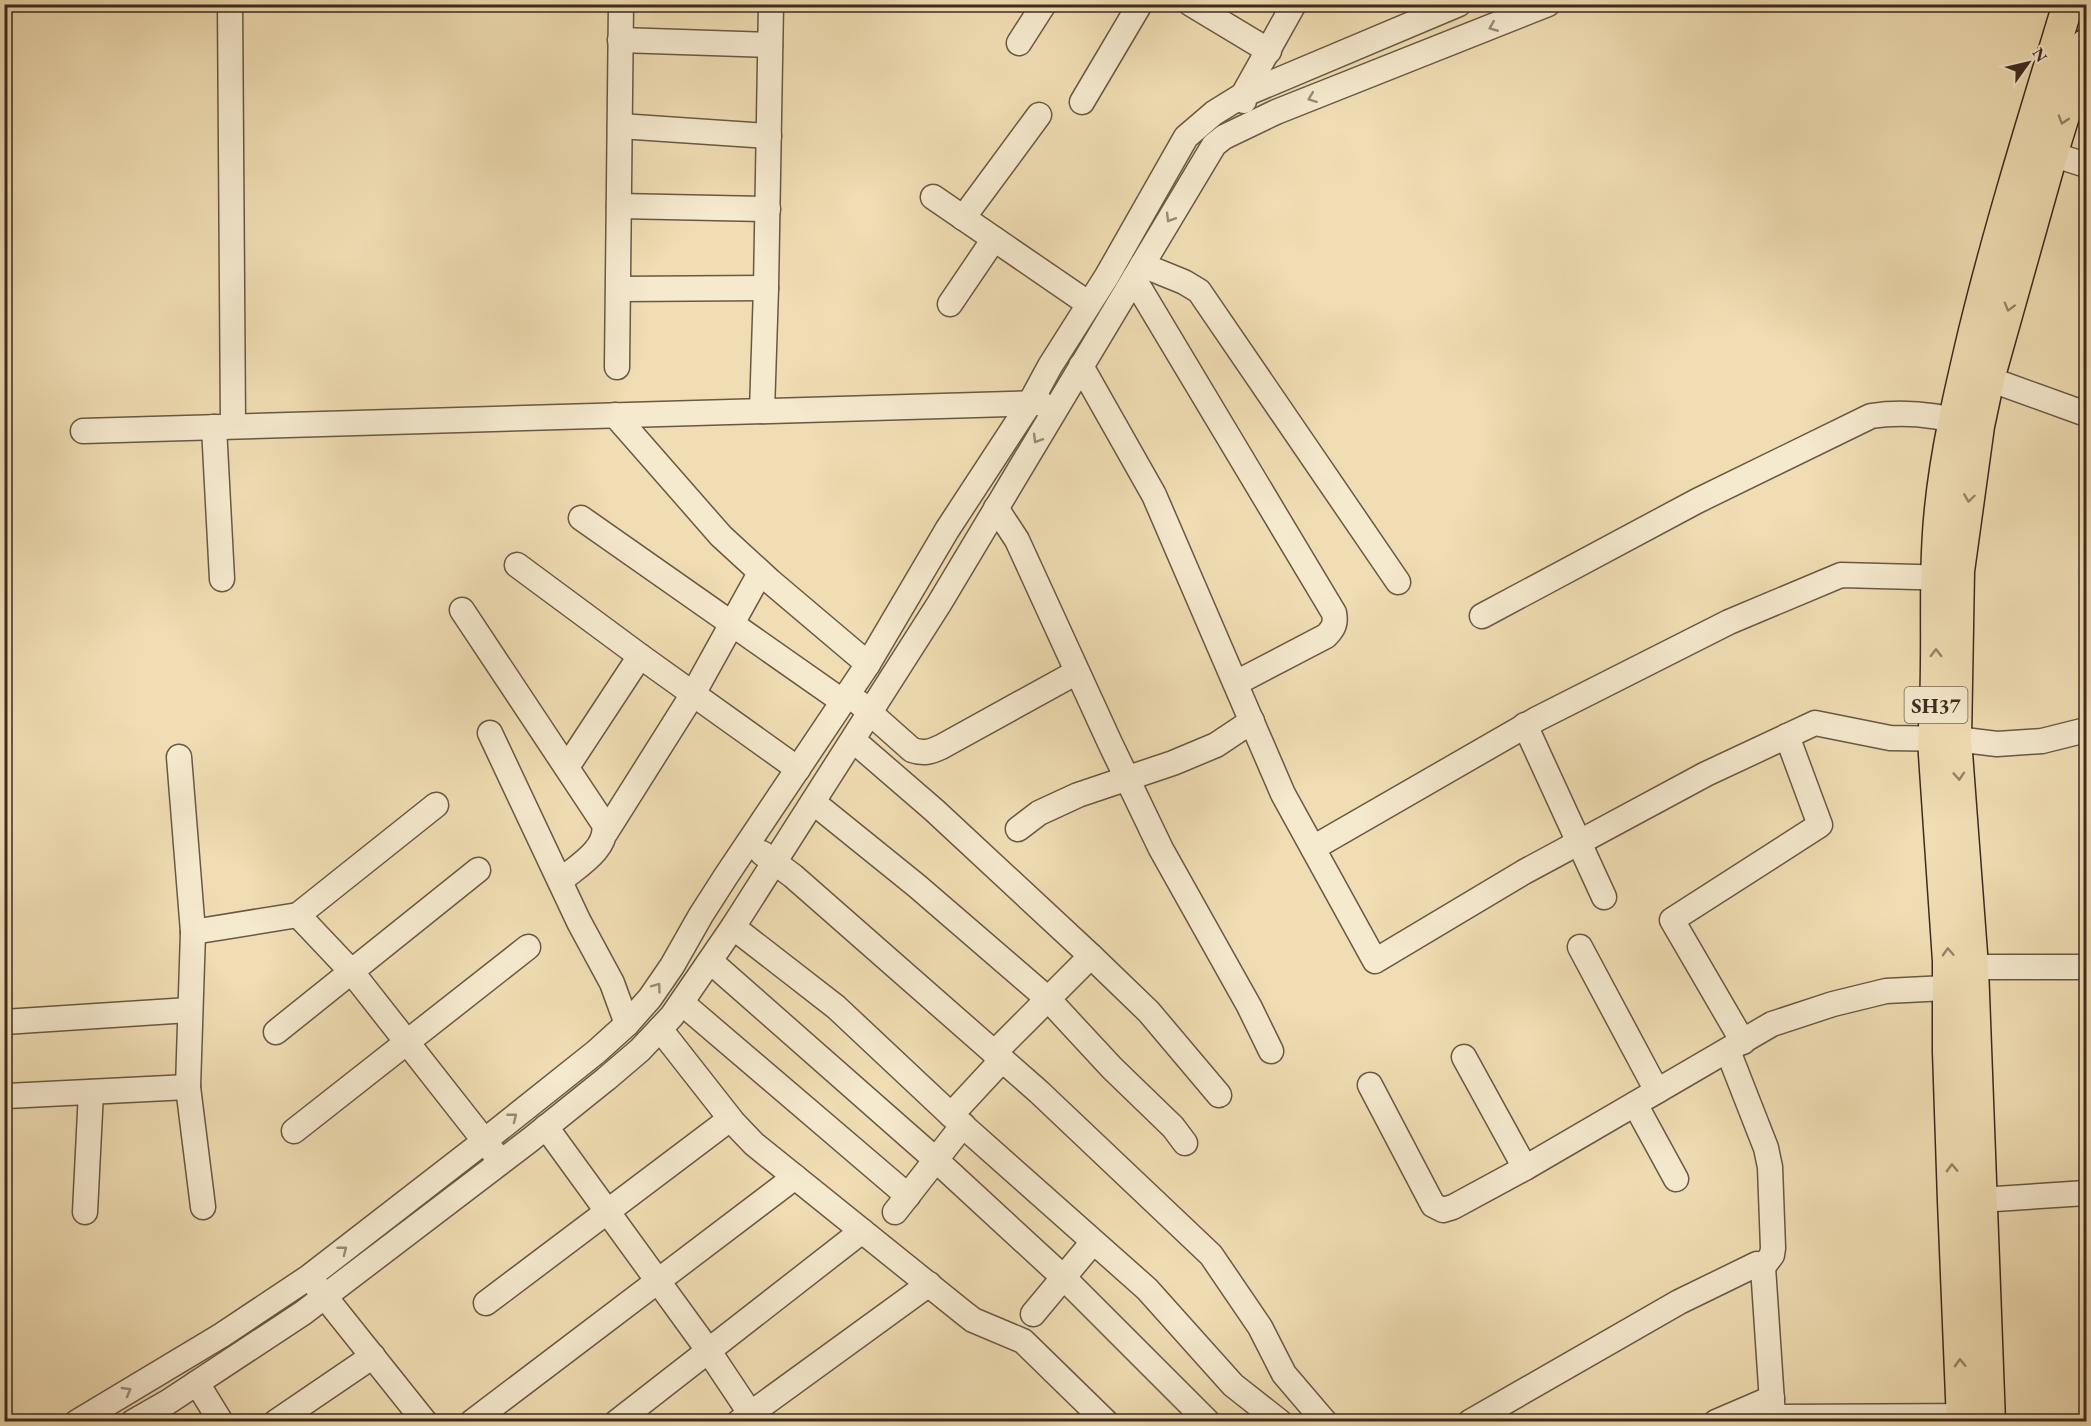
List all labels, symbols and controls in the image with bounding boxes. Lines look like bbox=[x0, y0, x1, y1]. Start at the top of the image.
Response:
one-way arrow bbox=[1489, 20, 1500, 32]
north arrow bbox=[1998, 33, 2058, 93]
text: N bbox=[2028, 44, 2052, 66]
one-way arrow bbox=[1307, 91, 1318, 103]
one-way arrow bbox=[2058, 114, 2070, 125]
one-way arrow bbox=[1166, 212, 1178, 222]
one-way arrow bbox=[2004, 301, 2016, 312]
one-way arrow bbox=[1032, 433, 1044, 443]
one-way arrow bbox=[1963, 493, 1975, 502]
one-way arrow bbox=[1930, 648, 1942, 657]
road number: SH37 bbox=[1904, 687, 1968, 723]
one-way arrow bbox=[1952, 771, 1965, 780]
one-way arrow bbox=[1941, 948, 1954, 957]
one-way arrow bbox=[650, 983, 661, 994]
one-way arrow bbox=[507, 1114, 518, 1125]
one-way arrow bbox=[1945, 1164, 1958, 1173]
one-way arrow bbox=[336, 1247, 347, 1258]
one-way arrow bbox=[1953, 1359, 1966, 1368]
one-way arrow bbox=[121, 1387, 131, 1399]

